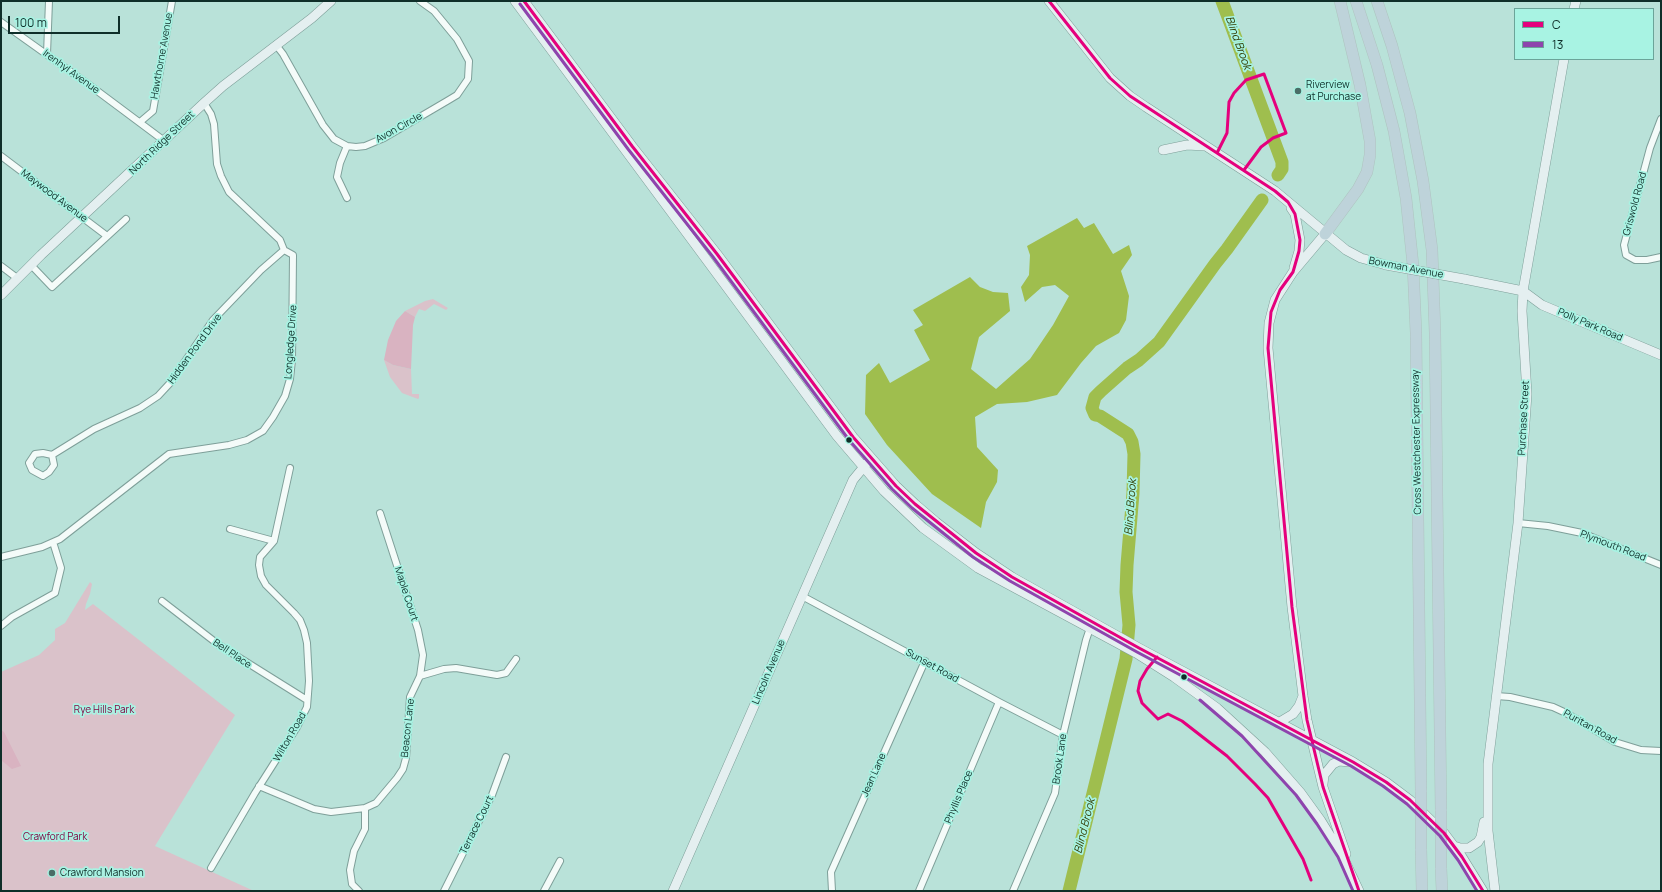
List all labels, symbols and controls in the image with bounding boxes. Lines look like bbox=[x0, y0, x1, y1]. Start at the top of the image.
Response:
scale bar bbox=[10, 8, 122, 34]
legend bbox=[1514, 8, 1654, 60]
street label: Hawthorne Avenue bbox=[149, 12, 175, 100]
text: 100 m bbox=[15, 14, 47, 31]
water label: Blind Brook bbox=[1222, 14, 1254, 72]
text: C bbox=[1552, 16, 1561, 33]
text: 13 bbox=[1552, 36, 1563, 53]
street label: Irenhyl Avenue bbox=[40, 47, 102, 97]
place label: Riverview at Purchase bbox=[1306, 79, 1361, 102]
marker: Riverview at Purchase bbox=[1293, 86, 1303, 96]
street label: North Ridge Street bbox=[127, 109, 197, 177]
street label: Avon Circle bbox=[374, 110, 424, 146]
street label: Maywood Avenue bbox=[18, 167, 90, 225]
street label: Griswold Road bbox=[1621, 171, 1649, 237]
street label: Bowman Avenue bbox=[1368, 255, 1444, 281]
street label: Longledge Drive bbox=[282, 305, 300, 379]
street label: Polly Park Road bbox=[1556, 306, 1624, 344]
street label: Hidden Pond Drive bbox=[166, 312, 224, 386]
street label: Cross Westchester Expressway bbox=[1410, 369, 1424, 515]
street label: Purchase Street bbox=[1516, 380, 1532, 456]
unlabelled marker bbox=[844, 435, 854, 445]
water label: Blind Brook bbox=[1122, 479, 1140, 535]
street label: Plymouth Road bbox=[1578, 528, 1648, 564]
street label: Maple Court bbox=[392, 565, 420, 623]
street label: Bell Place bbox=[210, 637, 254, 671]
street label: Lincoln Avenue bbox=[750, 638, 788, 706]
street label: Sunset Road bbox=[903, 646, 961, 686]
unlabelled marker bbox=[1179, 672, 1189, 682]
street label: Beacon Lane bbox=[399, 698, 417, 758]
park label: Rye Hills Park bbox=[74, 704, 134, 716]
street label: Puritan Road bbox=[1561, 707, 1619, 747]
street label: Wilton Road bbox=[271, 710, 309, 764]
street label: Brook Lane bbox=[1051, 733, 1069, 785]
street label: Jean Lane bbox=[859, 751, 889, 799]
street label: Phyllis Place bbox=[942, 769, 976, 825]
street label: Terrace Court bbox=[458, 794, 496, 856]
water label: Blind Brook bbox=[1072, 797, 1098, 855]
park label: Crawford Park bbox=[23, 831, 87, 843]
place label: Crawford Mansion bbox=[60, 867, 144, 879]
marker: Crawford Mansion bbox=[47, 868, 57, 878]

